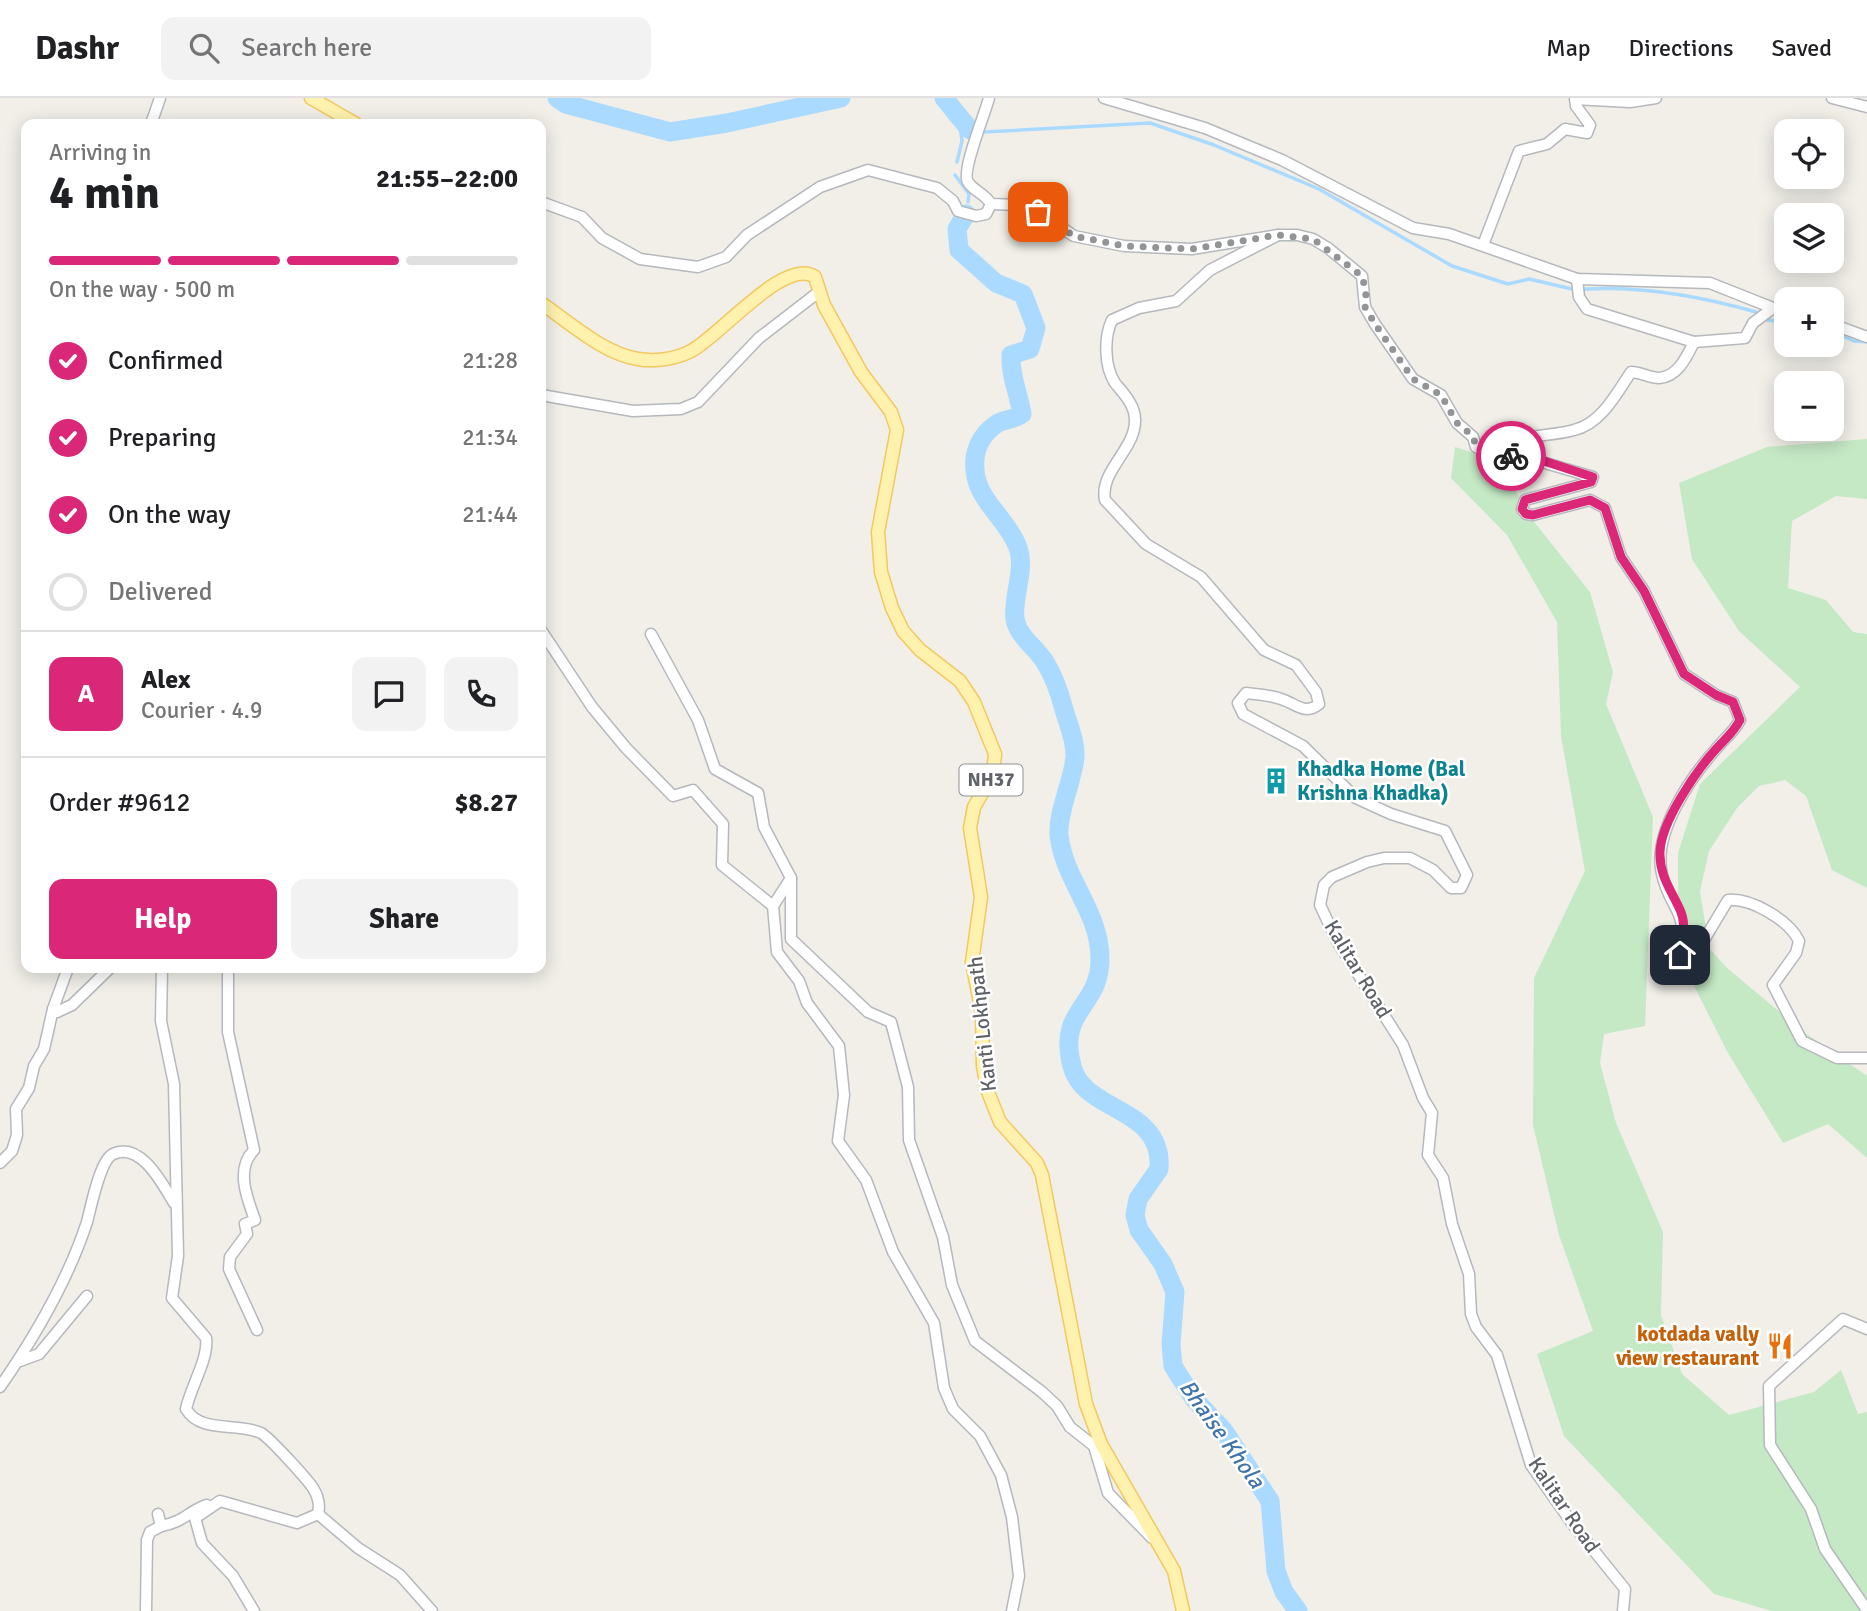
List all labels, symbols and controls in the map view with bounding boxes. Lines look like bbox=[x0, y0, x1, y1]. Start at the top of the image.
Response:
search box bbox=[161, 17, 651, 80]
text: Dashr bbox=[35, 28, 119, 69]
icon: search bbox=[185, 29, 223, 67]
text: Search here bbox=[241, 32, 372, 64]
text: Map bbox=[1546, 33, 1591, 63]
text: Directions bbox=[1629, 33, 1734, 63]
text: Saved bbox=[1772, 33, 1832, 63]
map controls bbox=[1774, 119, 1844, 441]
button: locate bbox=[1774, 119, 1844, 189]
text: Arriving in bbox=[49, 138, 151, 167]
text: 21:55–22:00 bbox=[376, 163, 518, 195]
text: 4 min bbox=[49, 165, 160, 221]
pin bbox=[1008, 182, 1068, 242]
icon: bag bbox=[1019, 193, 1057, 231]
button: layers bbox=[1774, 203, 1844, 273]
text: On the way · 500 m bbox=[49, 275, 235, 304]
button: + bbox=[1774, 287, 1844, 357]
icon: check bbox=[49, 342, 87, 380]
text: Confirmed bbox=[108, 345, 223, 377]
text: 21:28 bbox=[462, 346, 518, 375]
button: − bbox=[1774, 371, 1844, 441]
icon: check bbox=[49, 419, 87, 457]
courier bbox=[1476, 421, 1546, 491]
text: Preparing bbox=[108, 422, 216, 454]
text: 21:34 bbox=[462, 423, 518, 452]
icon: bike bbox=[1492, 437, 1530, 475]
icon: check bbox=[49, 496, 87, 534]
text: On the way bbox=[108, 499, 231, 531]
text: 21:44 bbox=[462, 500, 518, 529]
text: Delivered bbox=[108, 576, 213, 608]
button: chat bbox=[352, 657, 426, 731]
button: phone bbox=[444, 657, 518, 731]
text: Alex bbox=[141, 664, 191, 696]
text: A bbox=[78, 678, 94, 710]
text: Courier · 4.9 bbox=[141, 696, 262, 725]
place label: Khadka Home (Bal Krishna Khadka) bbox=[1297, 756, 1466, 806]
road number: NH37 bbox=[960, 764, 1023, 796]
building icon: Khadka Home (Bal Krishna Khadka) bbox=[1261, 766, 1291, 796]
text: Order #9612 bbox=[49, 787, 190, 819]
text: $8.27 bbox=[454, 787, 518, 819]
button: Help bbox=[49, 879, 277, 959]
button: Share bbox=[291, 879, 518, 959]
street label: Kalitar Road bbox=[1319, 915, 1397, 1023]
pin bbox=[1650, 925, 1710, 985]
icon: home bbox=[1661, 936, 1699, 974]
street label: Kanti Lokhpath bbox=[962, 955, 1002, 1093]
place label: kotdada vally view restaurant bbox=[1615, 1321, 1760, 1371]
restaurant icon: kotdada vally view restaurant bbox=[1765, 1331, 1795, 1361]
water label: Bhaise Khola bbox=[1173, 1374, 1272, 1495]
street label: Kalitar Road bbox=[1522, 1452, 1606, 1558]

